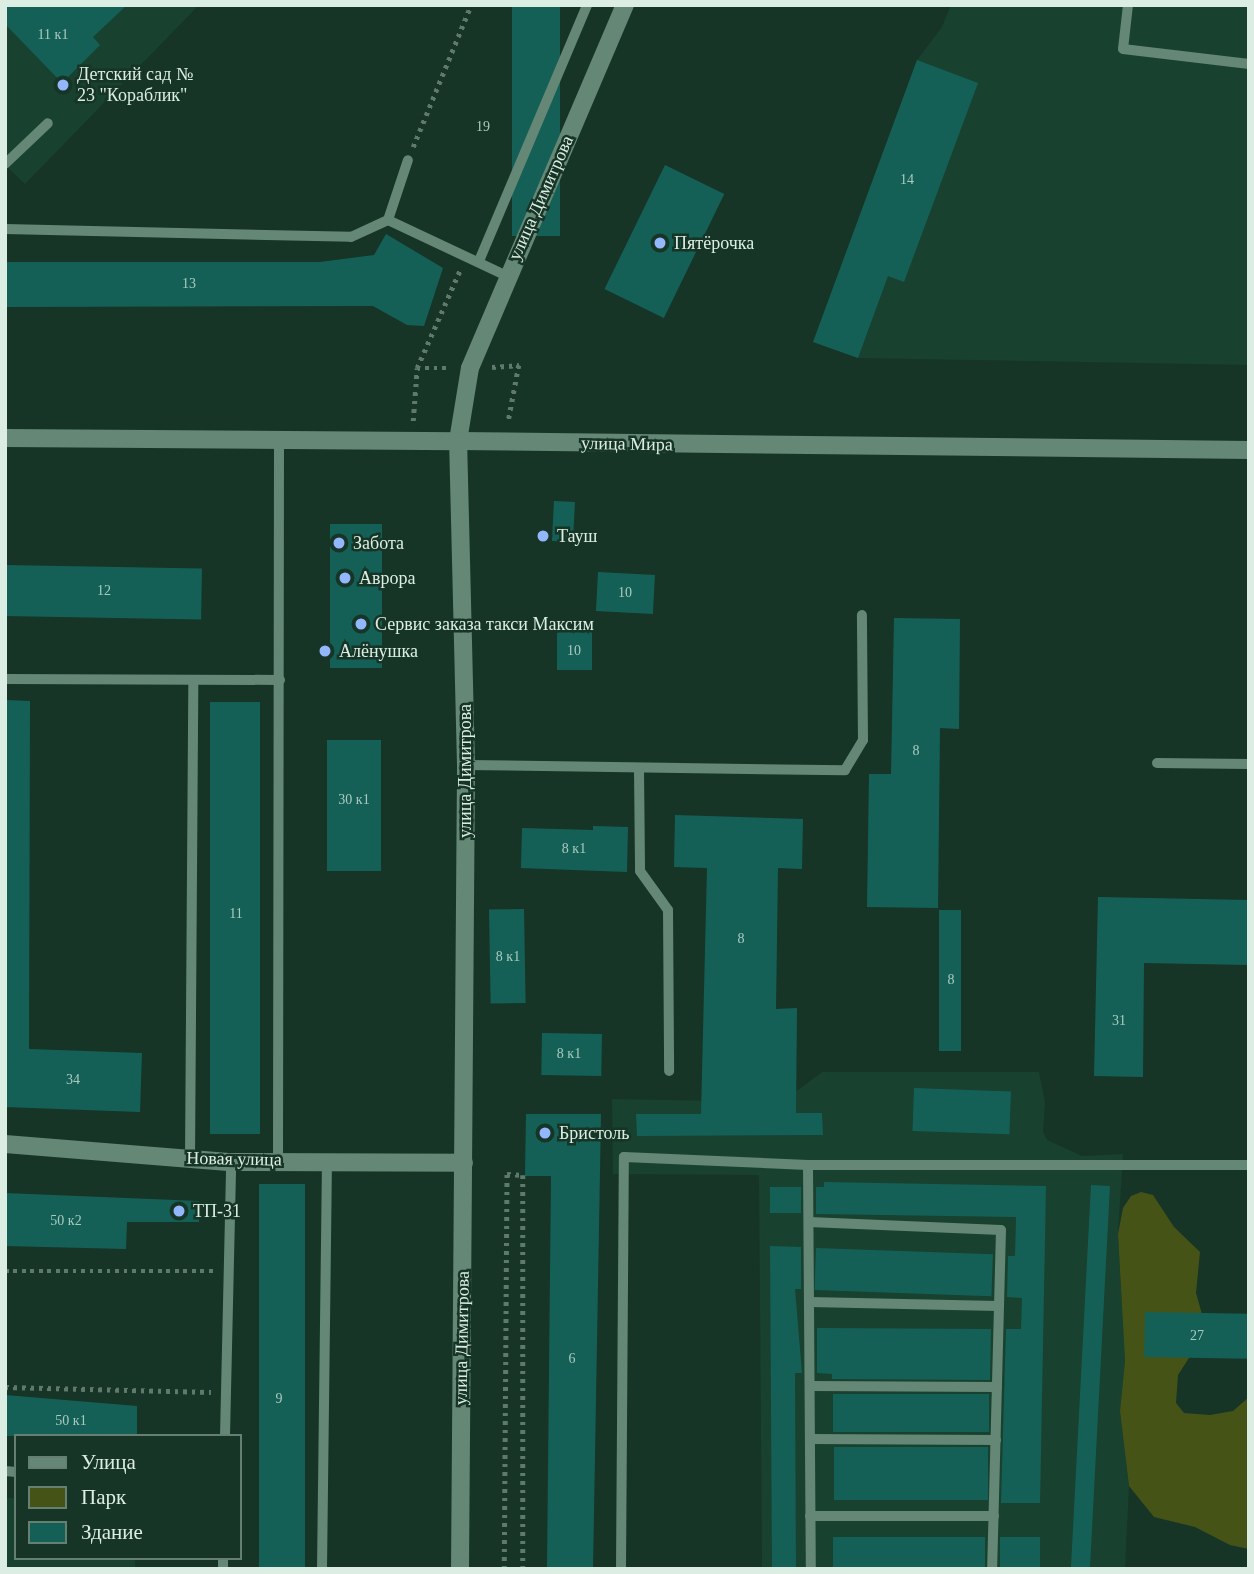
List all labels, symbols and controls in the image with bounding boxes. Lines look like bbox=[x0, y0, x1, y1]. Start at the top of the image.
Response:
house number: 11 к1 bbox=[38, 27, 68, 43]
place label: Детский сад № 23 "Кораблик" bbox=[77, 64, 193, 106]
marker: Детский сад № 23 "Кораблик" bbox=[55, 77, 71, 93]
house number: 19 bbox=[476, 119, 490, 135]
street label: улица Димитрова bbox=[504, 132, 578, 264]
house number: 14 bbox=[900, 172, 914, 188]
place label: Пятёрочка bbox=[674, 232, 754, 254]
marker: Пятёрочка bbox=[652, 235, 668, 251]
house number: 13 bbox=[182, 276, 196, 292]
street label: улица Мира bbox=[581, 432, 673, 456]
place label: Тауш bbox=[557, 525, 597, 547]
marker: Тауш bbox=[535, 528, 551, 544]
place label: Забота bbox=[353, 532, 404, 554]
marker: Забота bbox=[331, 535, 347, 551]
place label: Аврора bbox=[359, 567, 415, 589]
marker: Аврора bbox=[337, 570, 353, 586]
house number: 12 bbox=[97, 583, 111, 599]
house number: 10 bbox=[618, 585, 632, 601]
place label: Сервис заказа такси Максим bbox=[375, 613, 594, 635]
marker: Сервис заказа такси Максим bbox=[353, 616, 369, 632]
place label: Алёнушка bbox=[339, 640, 418, 662]
marker: Алёнушка bbox=[317, 643, 333, 659]
house number: 10 bbox=[567, 643, 581, 659]
street label: улица Димитрова bbox=[454, 704, 476, 838]
house number: 8 bbox=[912, 743, 920, 759]
house number: 30 к1 bbox=[338, 792, 370, 808]
house number: 8 к1 bbox=[562, 841, 586, 857]
house number: 11 bbox=[229, 906, 243, 922]
house number: 8 bbox=[738, 931, 744, 947]
house number: 8 к1 bbox=[496, 949, 520, 965]
house number: 8 bbox=[948, 972, 954, 988]
house number: 31 bbox=[1112, 1013, 1126, 1029]
house number: 8 к1 bbox=[557, 1046, 581, 1062]
house number: 34 bbox=[66, 1072, 80, 1088]
place label: Бристоль bbox=[559, 1122, 630, 1144]
marker: Бристоль bbox=[537, 1125, 553, 1141]
street label: Новая улица bbox=[186, 1147, 282, 1171]
place label: ТП-31 bbox=[193, 1200, 241, 1222]
marker: ТП-31 bbox=[171, 1203, 187, 1219]
house number: 50 к2 bbox=[50, 1213, 82, 1229]
street label: улица Димитрова bbox=[450, 1271, 474, 1405]
house number: 27 bbox=[1190, 1328, 1204, 1344]
house number: 6 bbox=[568, 1351, 576, 1367]
house number: 9 bbox=[276, 1391, 282, 1407]
house number: 50 к1 bbox=[55, 1413, 87, 1429]
legend bbox=[14, 1434, 242, 1560]
text: Улица bbox=[81, 1450, 136, 1474]
text: Парк bbox=[81, 1485, 126, 1509]
text: Здание bbox=[81, 1520, 143, 1544]

